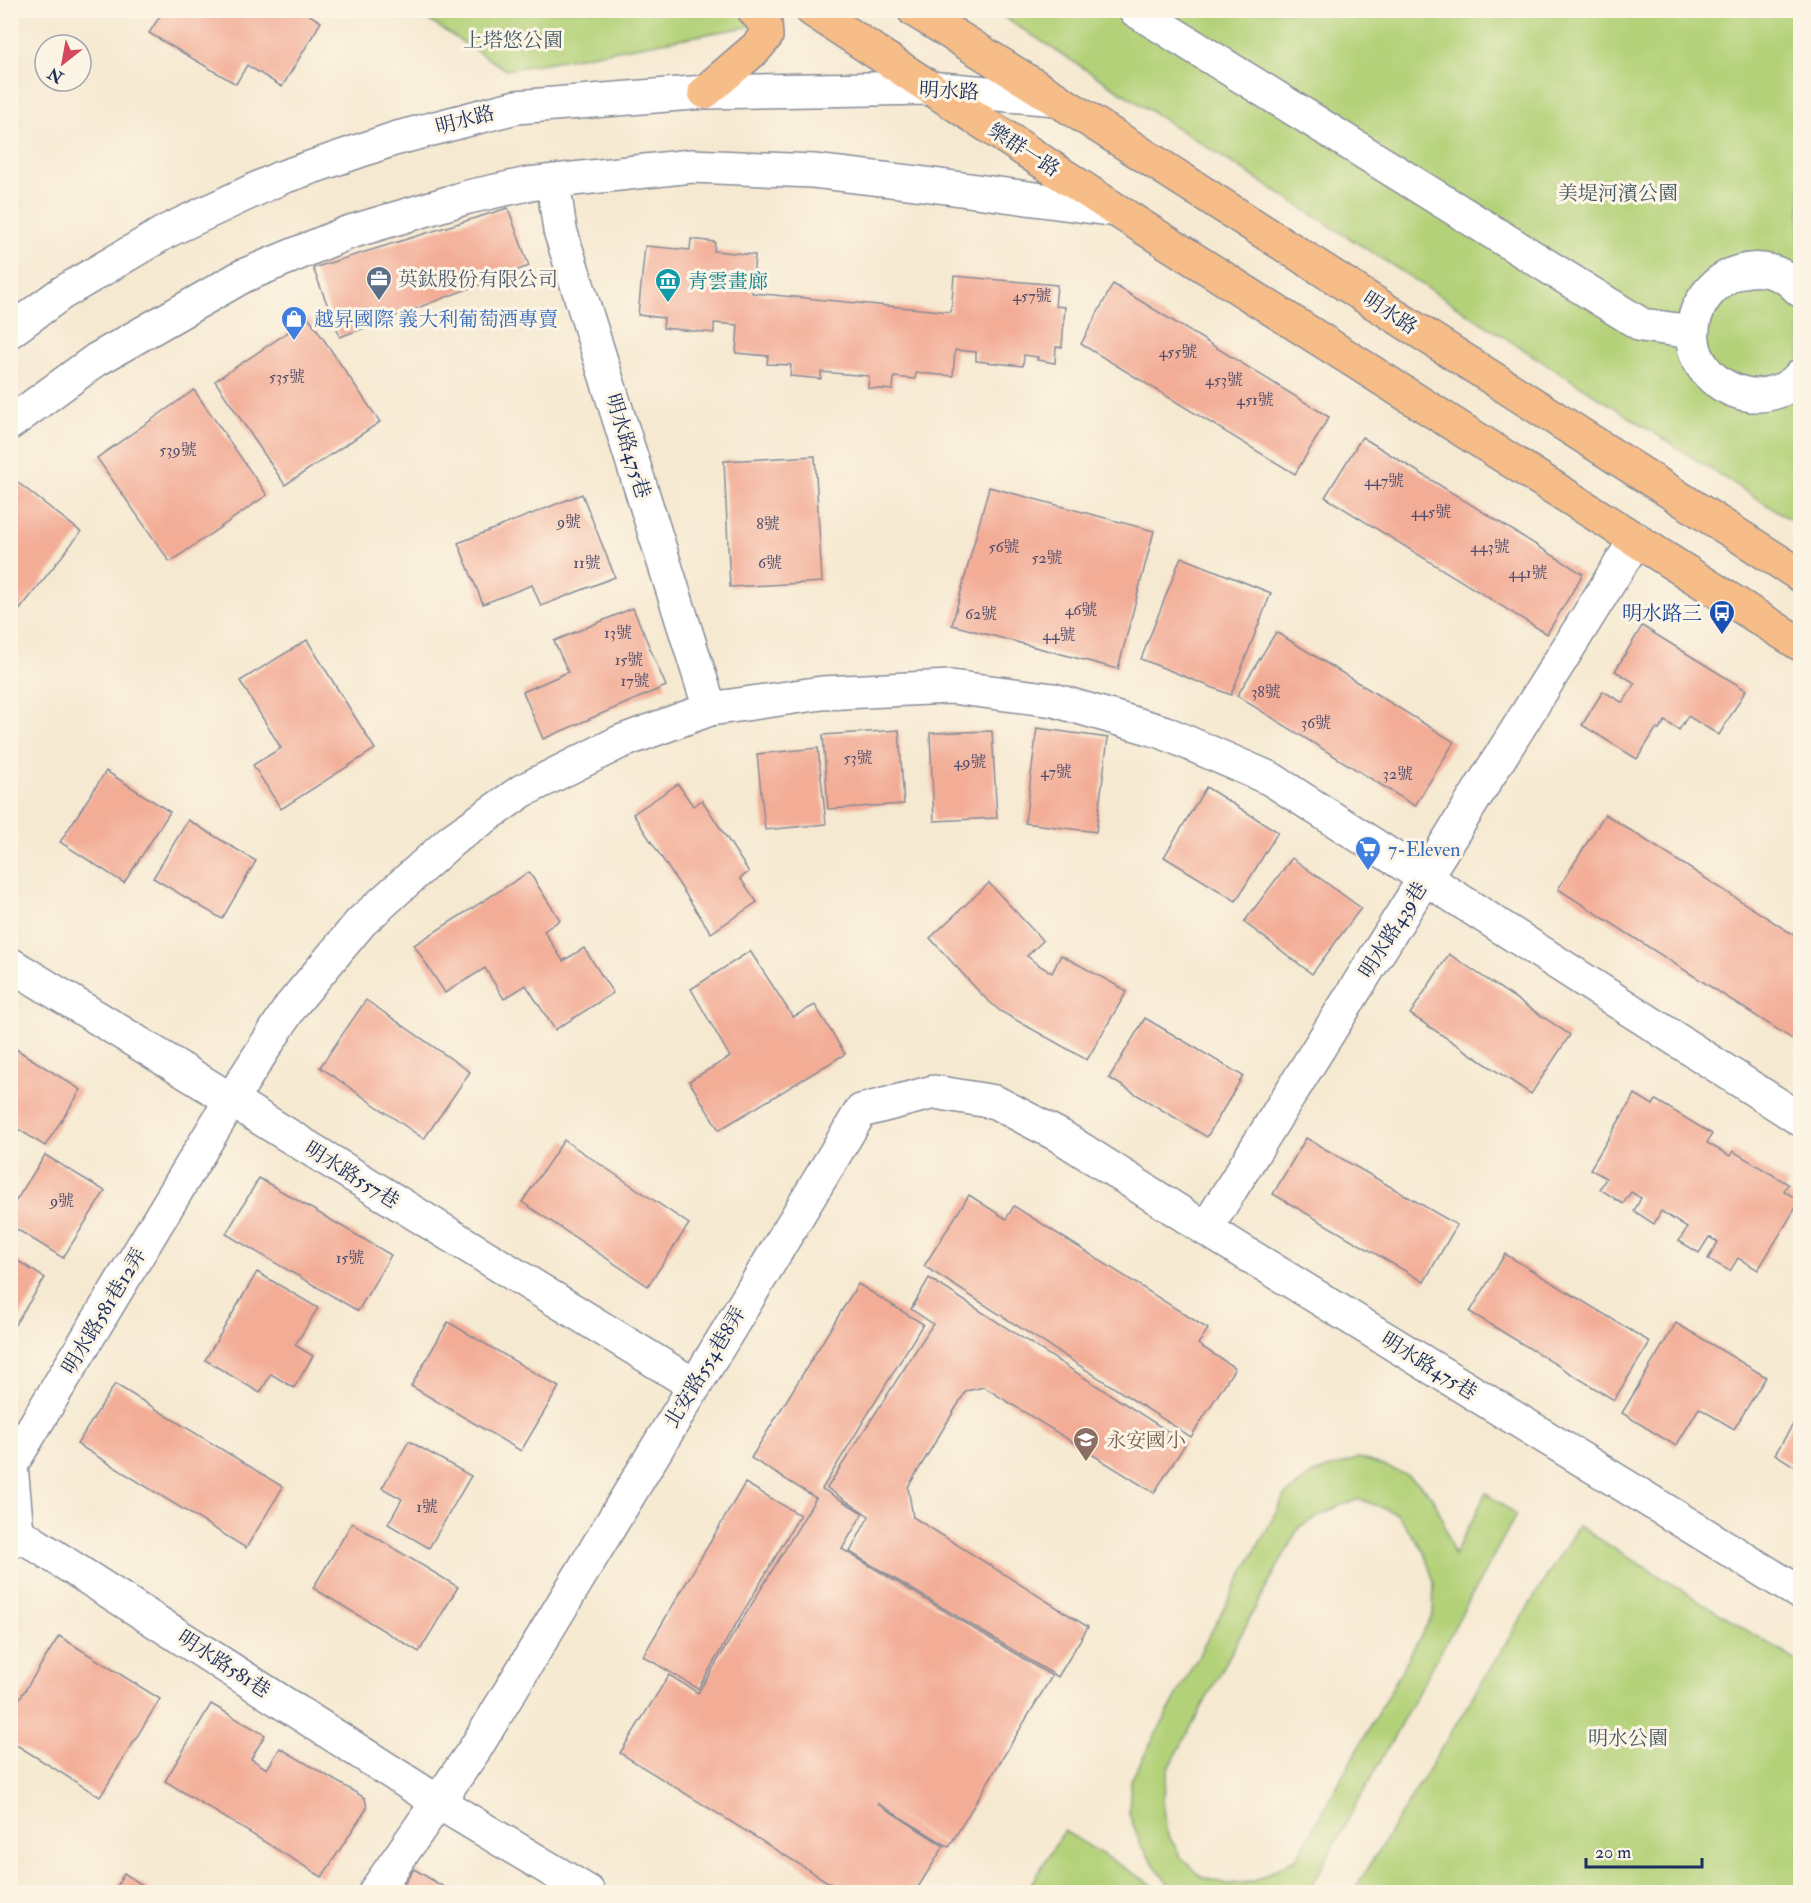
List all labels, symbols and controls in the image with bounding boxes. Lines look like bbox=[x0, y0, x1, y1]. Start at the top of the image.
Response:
park label: 上塔悠公園 bbox=[463, 28, 563, 53]
north arrow bbox=[33, 33, 93, 93]
text: N bbox=[44, 62, 68, 88]
street label: 明水路 bbox=[918, 77, 980, 105]
street label: 明水路 bbox=[433, 100, 497, 140]
street label: 樂群一路 bbox=[984, 118, 1064, 182]
park label: 美堤河濱公園 bbox=[1558, 181, 1678, 206]
office icon: 英鈦股份有限公司 bbox=[364, 264, 394, 302]
museum icon: 青雲畫廊 bbox=[653, 266, 683, 304]
place label: 英鈦股份有限公司 bbox=[398, 267, 558, 292]
place label: 青雲畫廊 bbox=[688, 269, 768, 294]
house number: 457號 bbox=[1012, 286, 1052, 306]
street label: 明水路 bbox=[1358, 286, 1422, 340]
shop icon: 越昇國際 義大利葡萄酒專賣 bbox=[279, 304, 309, 342]
place label: 越昇國際 義大利葡萄酒專賣 bbox=[314, 307, 558, 332]
house number: 455號 bbox=[1159, 342, 1197, 362]
house number: 535號 bbox=[269, 367, 305, 387]
house number: 453號 bbox=[1205, 370, 1243, 390]
house number: 451號 bbox=[1236, 390, 1274, 410]
street label: 明水路475巷 bbox=[600, 391, 656, 501]
house number: 539號 bbox=[159, 440, 197, 460]
house number: 447號 bbox=[1364, 471, 1404, 491]
house number: 445號 bbox=[1411, 502, 1451, 522]
house number: 9號 bbox=[556, 512, 581, 532]
house number: 8號 bbox=[756, 514, 780, 534]
house number: 56號 bbox=[988, 537, 1020, 557]
house number: 443號 bbox=[1470, 537, 1510, 557]
house number: 52號 bbox=[1031, 548, 1063, 568]
house number: 11號 bbox=[573, 553, 601, 573]
house number: 6號 bbox=[758, 553, 782, 573]
house number: 441號 bbox=[1509, 563, 1547, 583]
bus stop icon: 明水路三 bbox=[1707, 598, 1737, 636]
house number: 46號 bbox=[1065, 600, 1097, 620]
place label: 明水路三 bbox=[1622, 601, 1702, 626]
house number: 62號 bbox=[965, 604, 997, 624]
house number: 13號 bbox=[604, 623, 632, 643]
house number: 44號 bbox=[1042, 625, 1076, 645]
house number: 15號 bbox=[615, 650, 643, 670]
house number: 17號 bbox=[620, 671, 650, 691]
house number: 38號 bbox=[1251, 682, 1281, 702]
house number: 36號 bbox=[1301, 713, 1331, 733]
house number: 53號 bbox=[843, 748, 873, 768]
house number: 49號 bbox=[954, 752, 986, 772]
house number: 47號 bbox=[1040, 762, 1072, 782]
house number: 32號 bbox=[1383, 764, 1413, 784]
supermarket icon: 7-Eleven bbox=[1353, 834, 1383, 872]
place label: 7-Eleven bbox=[1388, 837, 1461, 862]
street label: 明水路439巷 bbox=[1354, 877, 1432, 983]
street label: 明水路557巷 bbox=[300, 1136, 404, 1214]
house number: 9號 bbox=[49, 1191, 74, 1211]
street label: 明水路581巷12弄 bbox=[57, 1243, 151, 1379]
house number: 15號 bbox=[336, 1248, 364, 1268]
street label: 北安路554巷8弄 bbox=[659, 1302, 751, 1432]
street label: 明水路475巷 bbox=[1376, 1327, 1482, 1405]
school or university icon: 永安國小 bbox=[1071, 1425, 1101, 1463]
place label: 永安國小 bbox=[1106, 1428, 1186, 1453]
house number: 1號 bbox=[416, 1497, 438, 1517]
street label: 明水路581巷 bbox=[173, 1625, 275, 1703]
park label: 明水公園 bbox=[1588, 1726, 1668, 1751]
scale bar bbox=[1586, 1831, 1702, 1869]
text: 20 m bbox=[1595, 1841, 1631, 1864]

